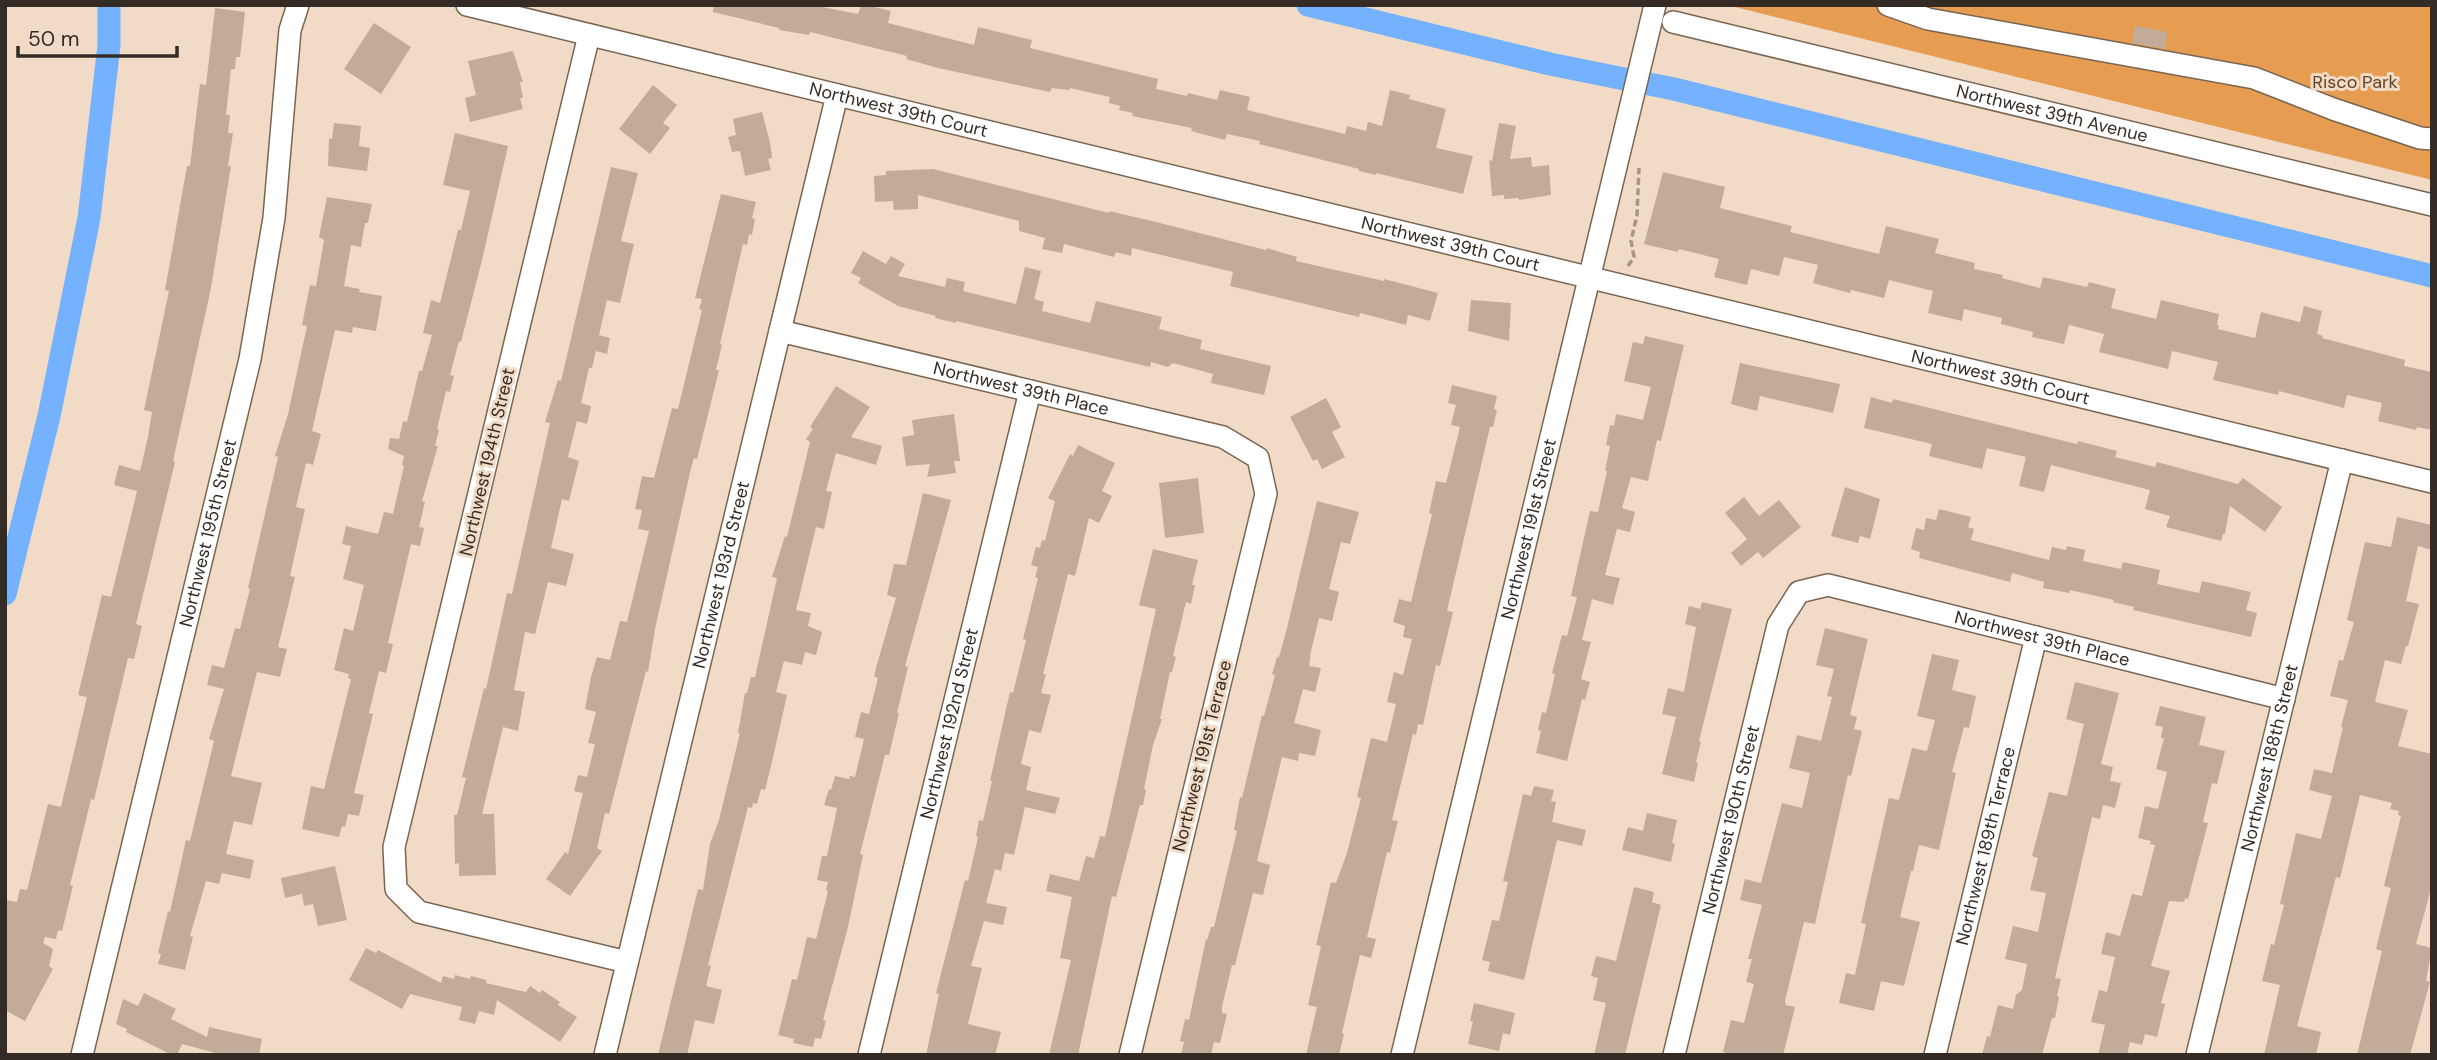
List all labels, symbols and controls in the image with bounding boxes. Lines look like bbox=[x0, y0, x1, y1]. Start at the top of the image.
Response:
scale bar bbox=[18, 14, 177, 58]
text: 50 m bbox=[28, 25, 79, 53]
park label: Risco Park bbox=[2312, 70, 2398, 94]
street label: Northwest 39th Court bbox=[807, 77, 990, 143]
street label: Northwest 39th Avenue bbox=[1954, 79, 2150, 148]
street label: Northwest 39th Court bbox=[1359, 211, 1542, 277]
street label: Northwest 39th Court bbox=[1909, 344, 2092, 410]
street label: Northwest 39th Place bbox=[931, 356, 1111, 421]
street label: Northwest 194th Street bbox=[454, 366, 520, 558]
street label: Northwest 191st Street bbox=[1495, 436, 1562, 622]
street label: Northwest 195th Street bbox=[174, 437, 242, 629]
street label: Northwest 193rd Street bbox=[687, 479, 755, 671]
street label: Northwest 39th Place bbox=[1952, 605, 2132, 672]
street label: Northwest 192nd Street bbox=[915, 626, 984, 822]
street label: Northwest 191st Terrace bbox=[1167, 658, 1237, 854]
street label: Northwest 188th Street bbox=[2235, 661, 2304, 854]
street label: Northwest 190th Street bbox=[1696, 723, 1765, 917]
street label: Northwest 189th Terrace bbox=[1950, 744, 2021, 948]

